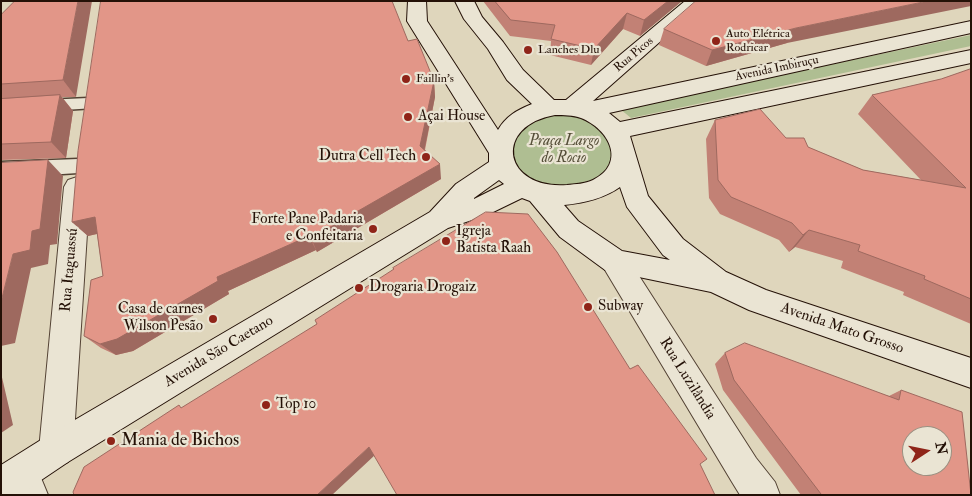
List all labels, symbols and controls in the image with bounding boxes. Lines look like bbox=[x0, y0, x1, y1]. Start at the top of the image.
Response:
place label: Auto Elétrica Rodricar bbox=[726, 27, 790, 55]
street label: Rua Picos bbox=[611, 34, 657, 76]
marker: Auto Elétrica Rodricar bbox=[710, 35, 722, 47]
place label: Lanches Dlu bbox=[538, 43, 600, 57]
marker: Lanches Dlu bbox=[522, 44, 534, 56]
street label: Avenida Imbiruçu bbox=[734, 53, 820, 85]
place label: Faillin's bbox=[416, 72, 454, 86]
marker: Faillin's bbox=[400, 73, 412, 85]
place label: Açai House bbox=[418, 108, 485, 126]
marker: Açai House bbox=[402, 111, 414, 123]
park label: Praça Largo do Rocio bbox=[529, 133, 599, 168]
place label: Dutra Cell Tech bbox=[319, 148, 416, 166]
marker: Dutra Cell Tech bbox=[420, 151, 432, 163]
place label: Forte Pane Padaria e Confeitaria bbox=[251, 211, 363, 246]
marker: Forte Pane Padaria e Confeitaria bbox=[367, 223, 379, 235]
place label: Igreja Batista Raah bbox=[456, 223, 531, 258]
street label: Rua Itaguassú bbox=[57, 227, 83, 313]
marker: Igreja Batista Raah bbox=[440, 235, 452, 247]
place label: Drogaria Drogaiz bbox=[369, 279, 476, 297]
marker: Drogaria Drogaiz bbox=[353, 282, 365, 294]
place label: Subway bbox=[598, 298, 643, 316]
street label: Avenida Mato Grosso bbox=[778, 300, 906, 358]
place label: Casa de carnes Wilson Pesão bbox=[118, 301, 203, 336]
marker: Subway bbox=[582, 301, 594, 313]
street label: Avenida São Caetano bbox=[161, 312, 277, 392]
marker: Casa de carnes Wilson Pesão bbox=[207, 313, 219, 325]
street label: Rua Luzilândia bbox=[655, 335, 719, 423]
place label: Top 10 bbox=[276, 396, 316, 414]
marker: Top 10 bbox=[260, 399, 272, 411]
north arrow bbox=[902, 426, 952, 476]
place label: Mania de Bichos bbox=[121, 430, 239, 452]
marker: Mania de Bichos bbox=[105, 435, 117, 447]
text: N bbox=[932, 440, 951, 456]

